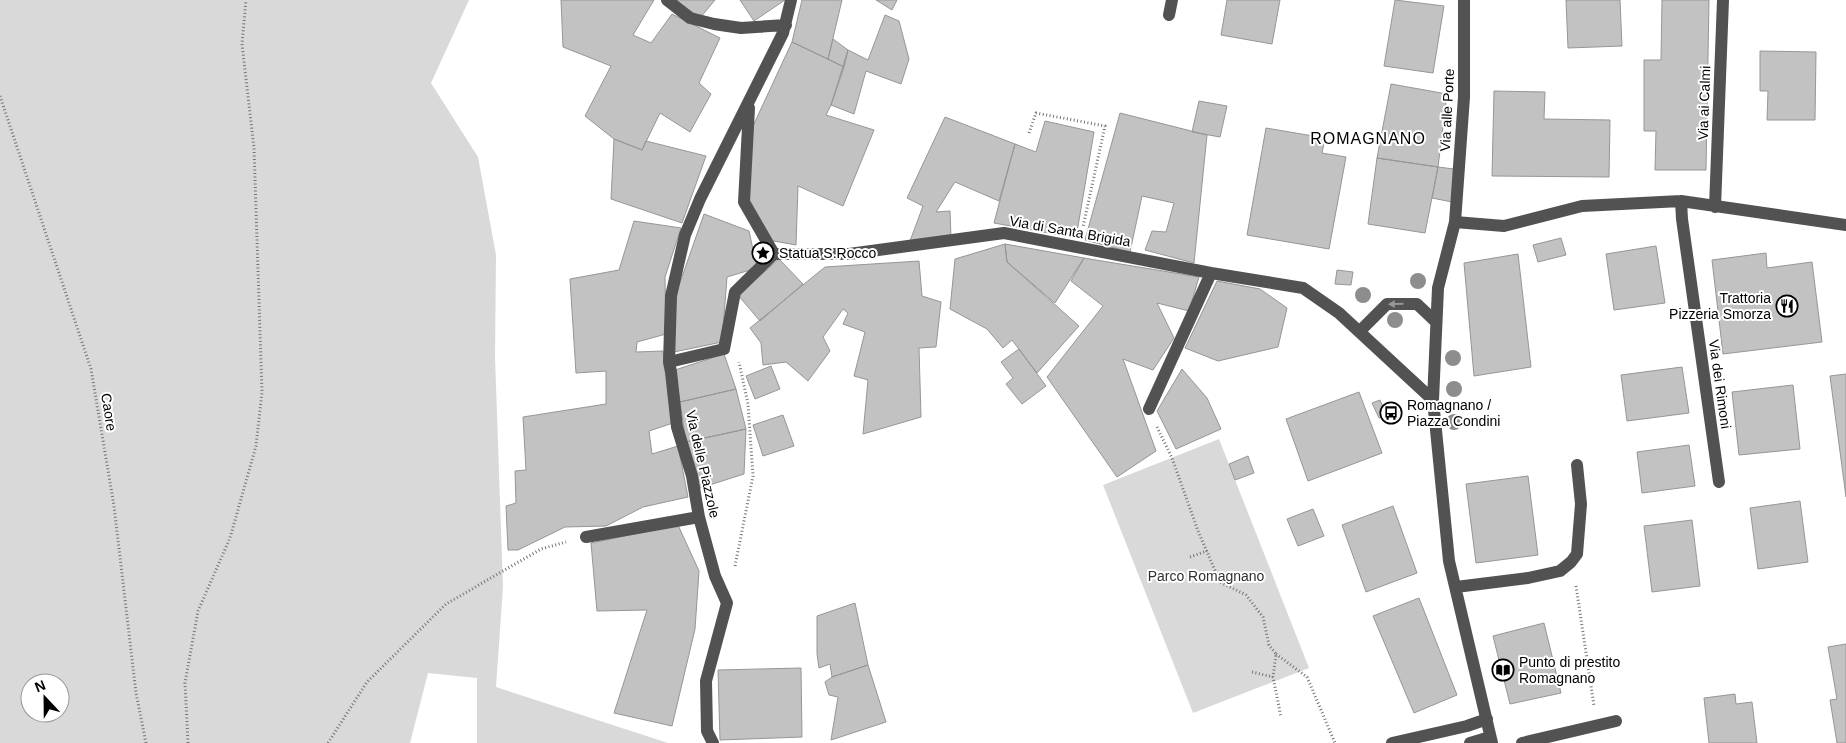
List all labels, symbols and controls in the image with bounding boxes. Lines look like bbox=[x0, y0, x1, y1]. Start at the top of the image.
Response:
street label: Via ai Calmi bbox=[1695, 66, 1713, 140]
street label: Via alle Porte bbox=[1437, 68, 1457, 152]
district label: ROMAGNANO bbox=[1310, 130, 1426, 147]
street label: Via di Santa Brigida bbox=[1008, 212, 1132, 250]
place icon: Statua S.Rocco bbox=[751, 241, 775, 265]
place label: Statua S.Rocco bbox=[779, 245, 876, 261]
place label: Trattoria Pizzeria Smorza bbox=[1669, 290, 1771, 322]
restaurant icon: Trattoria Pizzeria Smorza bbox=[1775, 294, 1799, 318]
one-way arrow bbox=[1388, 300, 1404, 308]
street label: Via dei Rimoni bbox=[1706, 338, 1734, 430]
street label: Caore bbox=[98, 392, 120, 432]
place label: Romagnano / Piazza Condini bbox=[1407, 397, 1500, 429]
bus stop icon: Romagnano / Piazza Condini bbox=[1379, 401, 1403, 425]
street label: Via delle Piazzole bbox=[683, 408, 723, 520]
park label: Parco Romagnano bbox=[1148, 568, 1265, 584]
place label: Punto di prestito Romagnano bbox=[1519, 654, 1620, 686]
library icon: Punto di prestito Romagnano bbox=[1491, 658, 1515, 682]
north arrow bbox=[20, 673, 70, 723]
text: N bbox=[32, 677, 48, 695]

